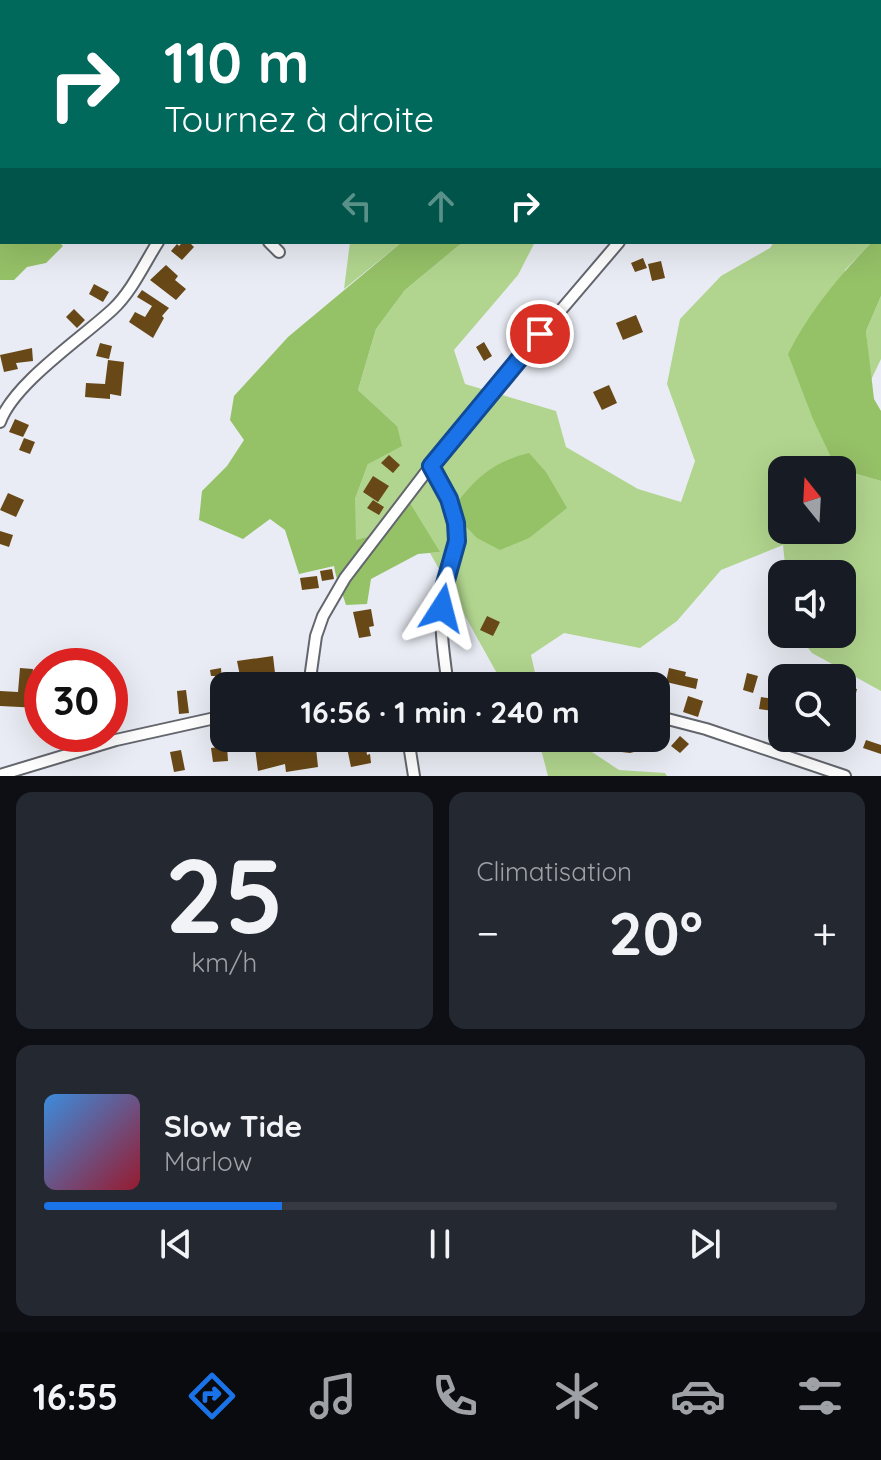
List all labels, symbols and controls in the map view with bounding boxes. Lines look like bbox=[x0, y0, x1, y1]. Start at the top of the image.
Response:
text: 110 m bbox=[164, 27, 309, 97]
icon: right bbox=[32, 32, 136, 136]
text: Tournez à droite bbox=[164, 96, 434, 141]
icon: left bbox=[335, 184, 379, 228]
icon: ahead bbox=[419, 184, 463, 228]
icon: right bbox=[503, 184, 547, 228]
pin bbox=[506, 300, 574, 368]
icon: arrive bbox=[518, 312, 562, 356]
north arrow bbox=[768, 456, 856, 544]
map controls bbox=[768, 456, 856, 752]
button: sound bbox=[768, 560, 856, 648]
position arrow bbox=[400, 566, 484, 650]
speed limit sign: 30 bbox=[24, 648, 128, 752]
button: search bbox=[768, 664, 856, 752]
text: 16:56 · 1 min · 240 m bbox=[300, 693, 580, 731]
text: 25 bbox=[165, 829, 284, 959]
text: Climatisation bbox=[477, 855, 632, 888]
text: 20° bbox=[609, 895, 703, 970]
text: − bbox=[477, 905, 499, 960]
text: + bbox=[812, 905, 837, 960]
text: km/h bbox=[191, 946, 257, 979]
text: Slow Tide bbox=[164, 1107, 302, 1145]
text: Marlow bbox=[164, 1145, 252, 1178]
icon: previous bbox=[154, 1222, 198, 1266]
icon: pause bbox=[418, 1222, 462, 1266]
icon: next bbox=[683, 1222, 727, 1266]
icon: directions bbox=[184, 1368, 240, 1424]
icon: music bbox=[305, 1368, 361, 1424]
icon: phone bbox=[427, 1368, 483, 1424]
icon: climate bbox=[549, 1368, 605, 1424]
icon: car bbox=[670, 1368, 726, 1424]
icon: filters bbox=[792, 1368, 848, 1424]
text: 16:55 bbox=[33, 1374, 118, 1419]

